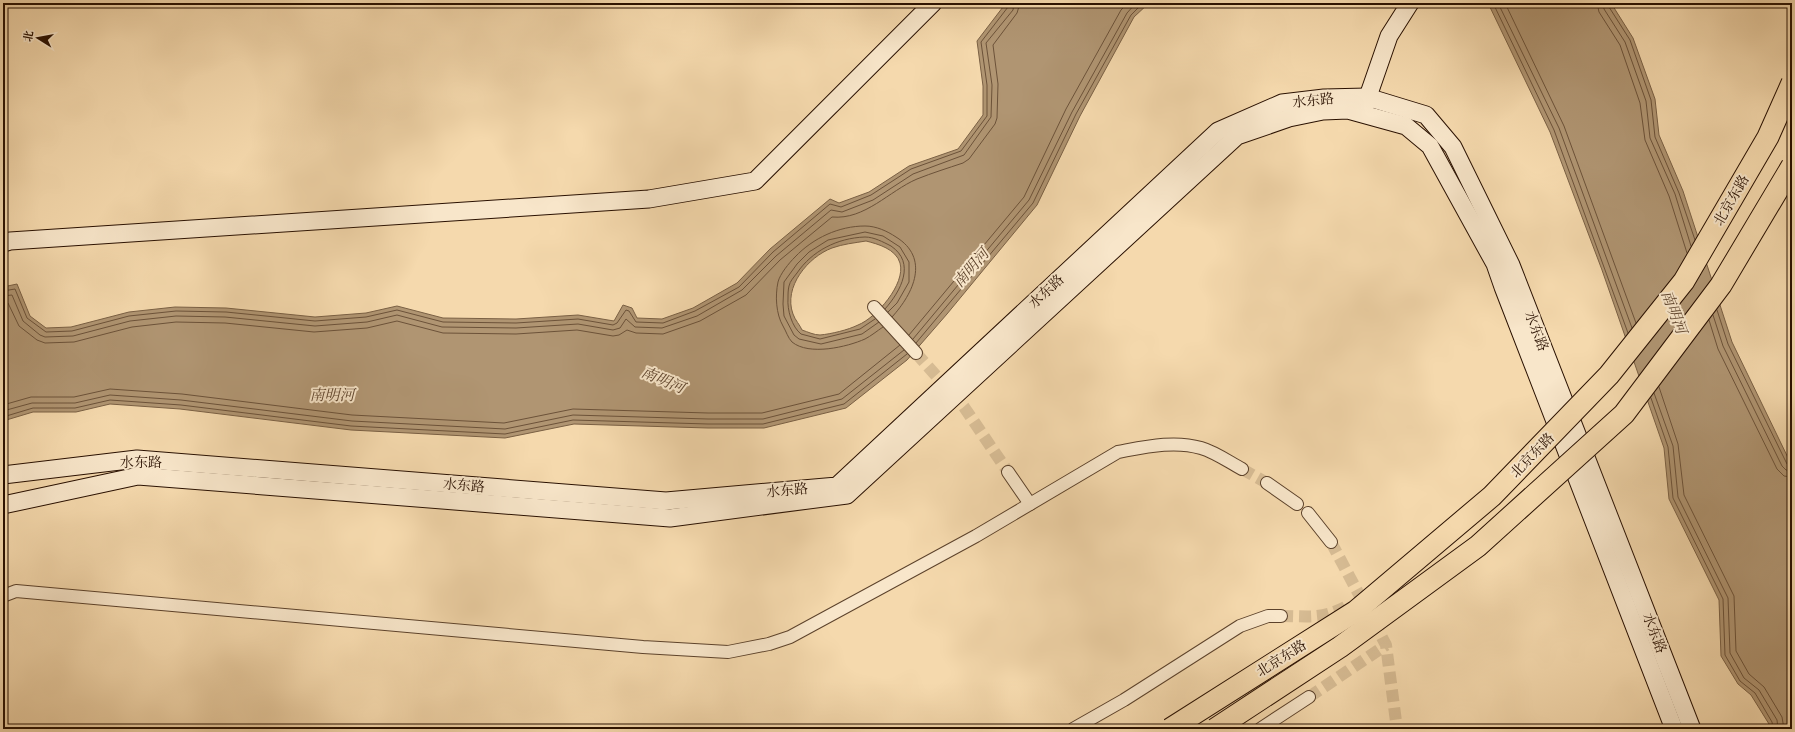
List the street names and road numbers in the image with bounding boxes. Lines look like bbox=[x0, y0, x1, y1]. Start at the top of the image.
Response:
street label: 水东路 bbox=[1291, 90, 1335, 114]
street label: 北京东路 bbox=[1710, 172, 1755, 230]
street label: 水东路 bbox=[1025, 271, 1070, 314]
street label: 水东路 bbox=[1518, 309, 1552, 355]
street label: 北京东路 bbox=[1507, 429, 1560, 483]
street label: 水东路 bbox=[120, 454, 162, 474]
street label: 水东路 bbox=[442, 475, 486, 499]
street label: 水东路 bbox=[765, 480, 809, 504]
street label: 水东路 bbox=[1636, 611, 1670, 657]
street label: 北京东路 bbox=[1253, 636, 1311, 683]

